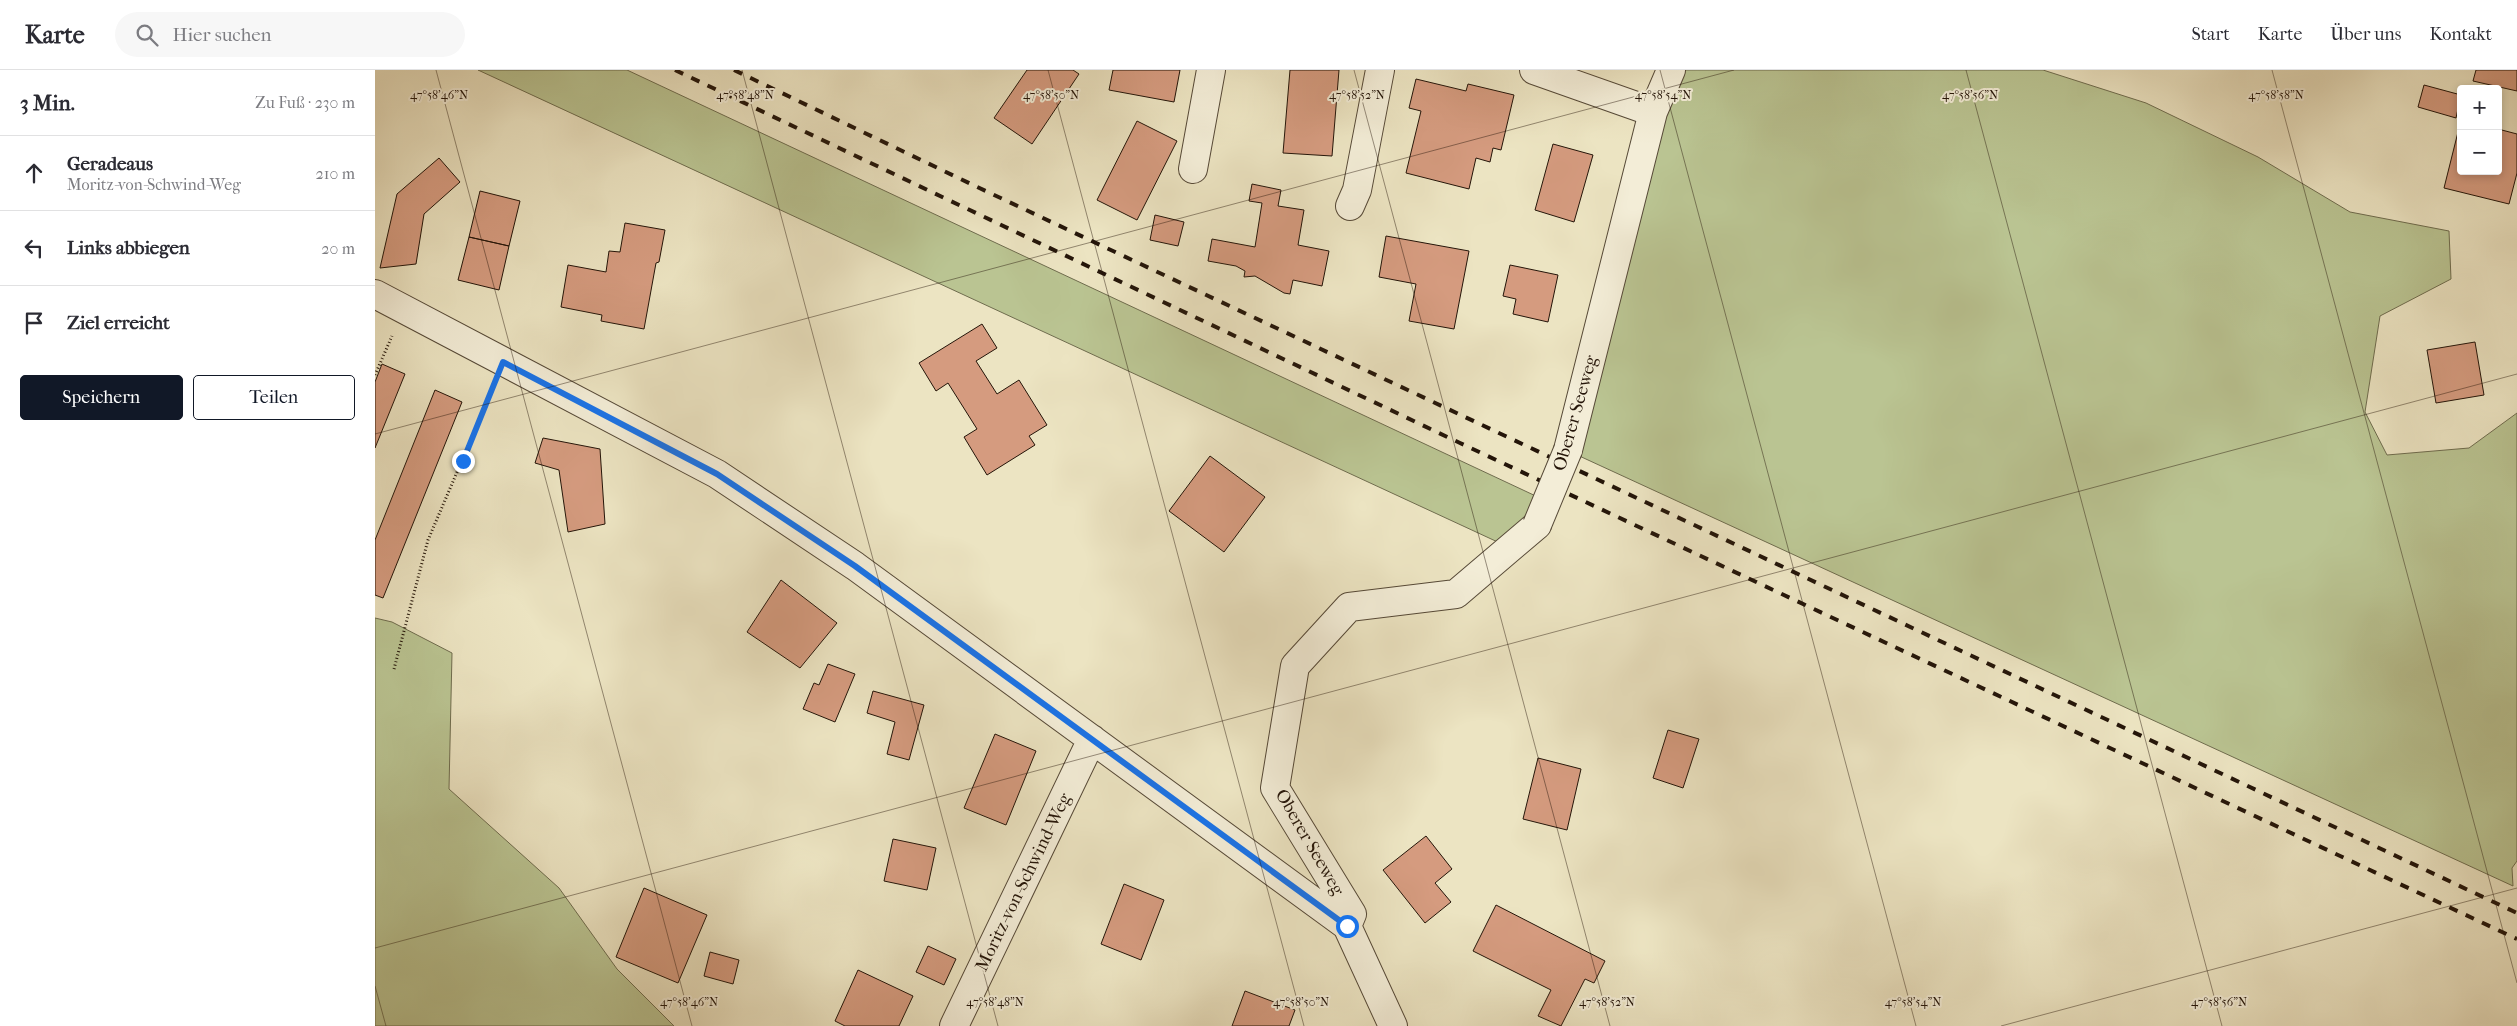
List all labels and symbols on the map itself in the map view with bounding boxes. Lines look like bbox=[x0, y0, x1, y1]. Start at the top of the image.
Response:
text: 47°58'46"N bbox=[410, 88, 468, 102]
text: 47°58'48"N bbox=[716, 88, 774, 102]
text: 47°58'50"N bbox=[1023, 88, 1079, 102]
text: 47°58'52"N bbox=[1329, 88, 1385, 102]
text: 47°58'54"N bbox=[1635, 88, 1691, 102]
text: 47°58'56"N bbox=[1942, 88, 1998, 102]
text: 47°58'58"N bbox=[2248, 88, 2304, 102]
street label: Oberer Seeweg bbox=[1549, 353, 1602, 473]
route end bbox=[452, 450, 475, 473]
street label: Oberer Seeweg bbox=[1271, 785, 1349, 899]
street label: Moritz-von-Schwind-Weg bbox=[971, 789, 1076, 975]
route start bbox=[1336, 915, 1359, 938]
text: 47°58'46"N bbox=[660, 995, 718, 1009]
text: 47°58'48"N bbox=[966, 995, 1024, 1009]
text: 47°58'50"N bbox=[1273, 995, 1329, 1009]
text: 47°58'52"N bbox=[1579, 995, 1635, 1009]
text: 47°58'54"N bbox=[1885, 995, 1941, 1009]
text: 47°58'56"N bbox=[2191, 995, 2247, 1009]

